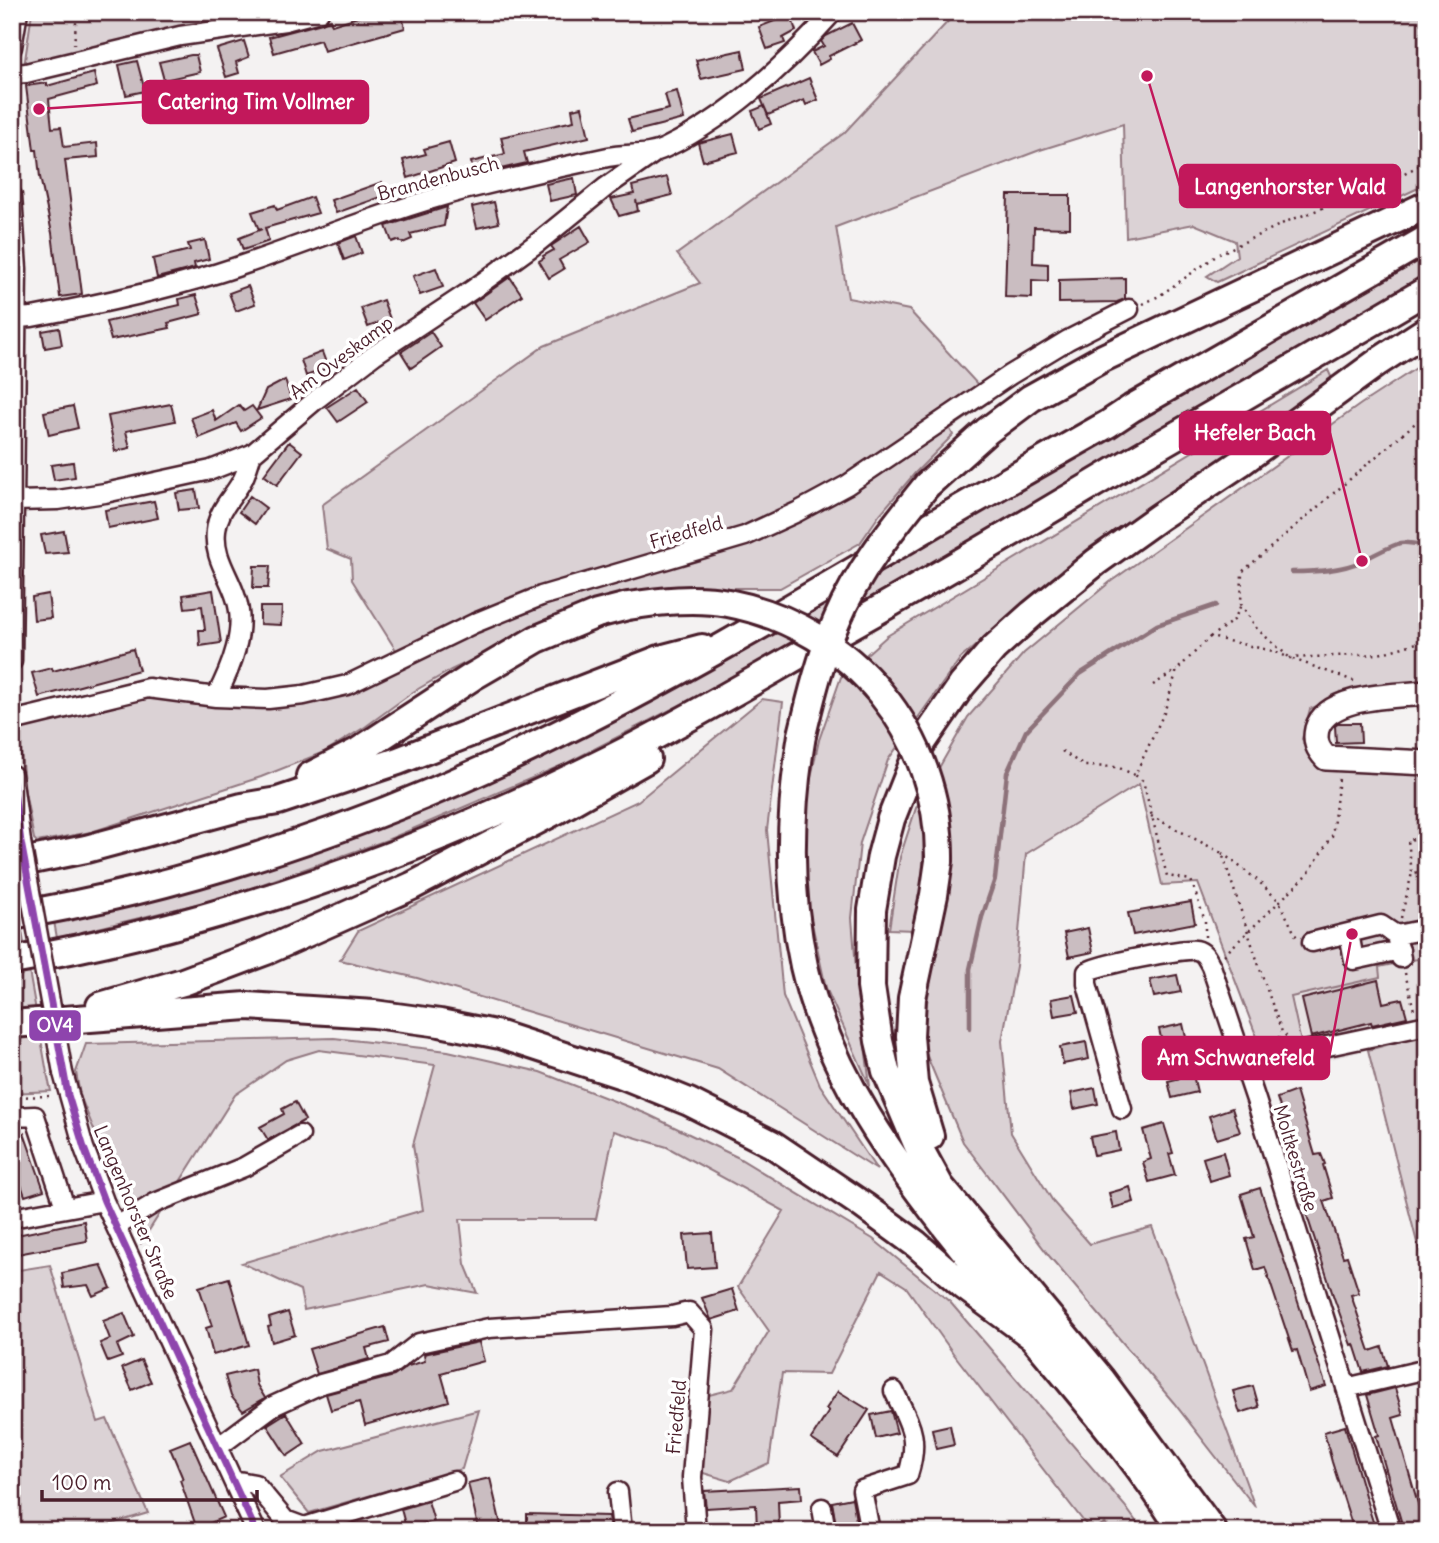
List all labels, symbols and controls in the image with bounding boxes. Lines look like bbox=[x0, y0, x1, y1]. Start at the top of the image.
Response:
callout: Catering Tim Vollmer bbox=[143, 81, 368, 123]
text: Catering Tim Vollmer bbox=[158, 88, 355, 115]
street label: Brandenbusch bbox=[375, 150, 502, 206]
callout: Langenhorster Wald bbox=[1180, 165, 1400, 207]
text: Langenhorster Wald bbox=[1194, 173, 1387, 200]
street label: Am Oveskamp bbox=[284, 310, 398, 404]
callout: Hefeler Bach bbox=[1180, 412, 1330, 454]
text: Hefeler Bach bbox=[1194, 419, 1316, 446]
street label: Friedfeld bbox=[647, 510, 725, 554]
line badge: OV4 bbox=[28, 1009, 82, 1042]
text: OV4 bbox=[36, 1013, 74, 1037]
callout: Am Schwanefeld bbox=[1143, 1037, 1329, 1079]
text: Am Schwanefeld bbox=[1157, 1044, 1316, 1071]
street label: Moltkestraße bbox=[1268, 1102, 1324, 1214]
street label: Langenhorster Straße bbox=[89, 1122, 183, 1302]
street label: Friedfeld bbox=[661, 1379, 691, 1455]
scale bar bbox=[42, 1459, 257, 1503]
text: 100 m bbox=[52, 1469, 111, 1496]

